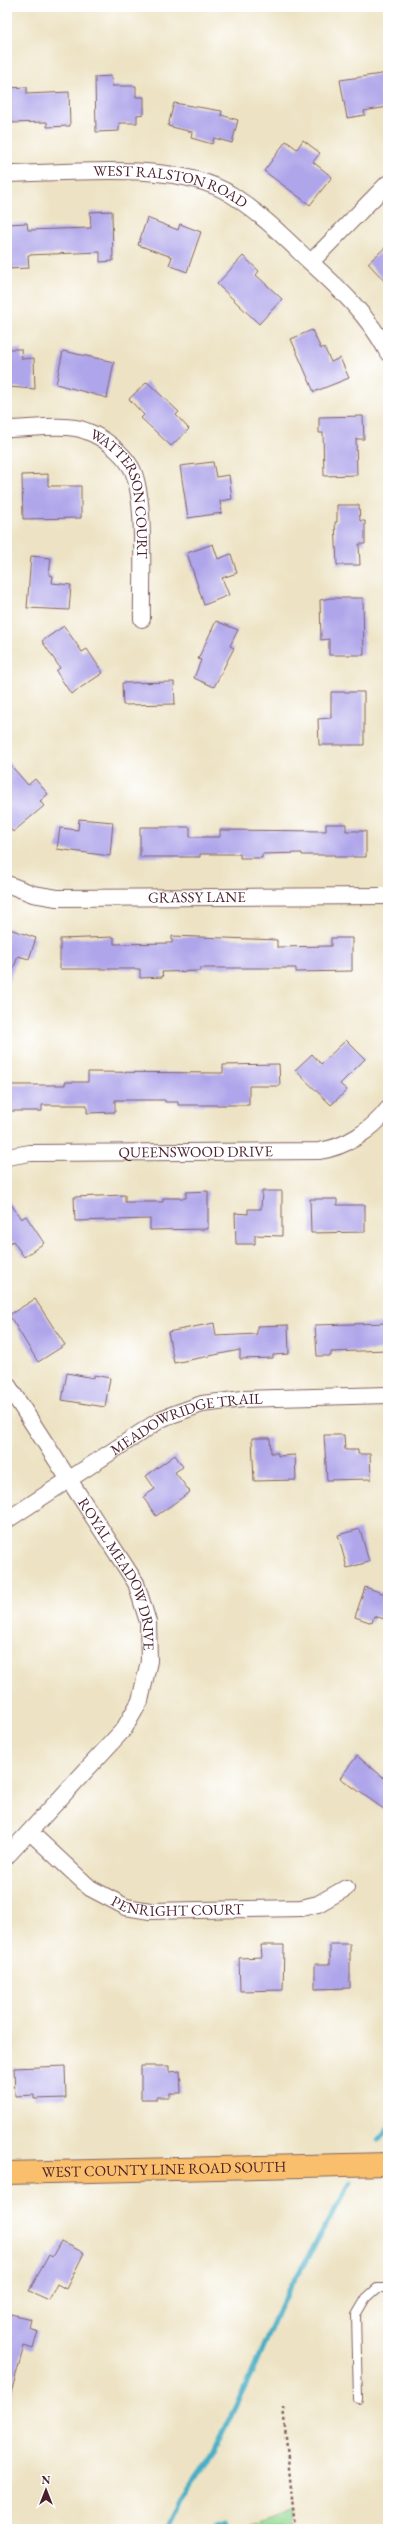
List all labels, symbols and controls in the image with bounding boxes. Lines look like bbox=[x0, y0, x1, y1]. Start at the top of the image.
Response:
street label: WEST RALSTON ROAD bbox=[93, 161, 252, 212]
street label: WATTERSON COURT bbox=[87, 424, 152, 560]
street label: GRASSY LANE bbox=[148, 887, 246, 906]
street label: QUEENSWOOD DRIVE bbox=[118, 1141, 273, 1161]
street label: MEADOWRIDGE TRAIL bbox=[106, 1388, 263, 1459]
street label: ROYAL MEADOW DRIVE bbox=[74, 1494, 159, 1651]
street label: PENRIGHT COURT bbox=[108, 1891, 245, 1920]
street label: WEST COUNTY LINE ROAD SOUTH bbox=[41, 2156, 286, 2181]
north arrow bbox=[26, 2470, 66, 2510]
text: N bbox=[42, 2473, 51, 2487]

